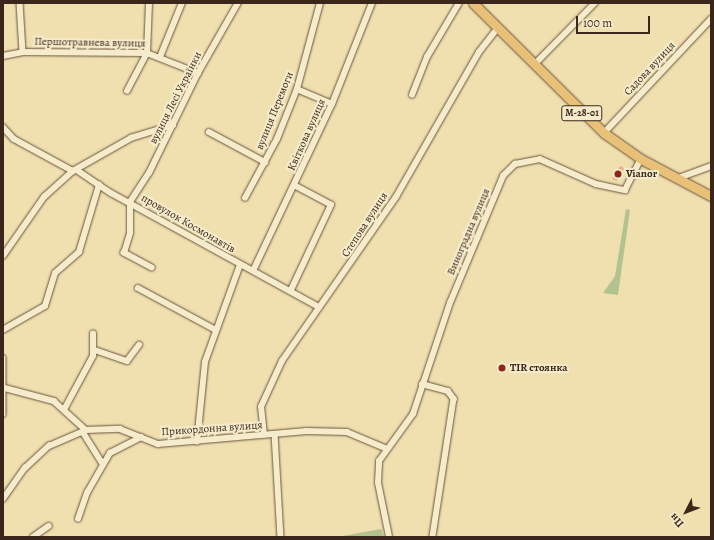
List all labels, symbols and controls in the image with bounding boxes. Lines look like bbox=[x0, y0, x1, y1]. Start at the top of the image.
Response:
scale bar bbox=[578, 8, 652, 34]
text: 100 m bbox=[583, 15, 612, 31]
street label: Першотравнева вулиця bbox=[34, 35, 146, 51]
street label: Садова вулиця bbox=[622, 39, 678, 99]
street label: вулиця Лесі Українки bbox=[147, 50, 205, 146]
street label: вулиця Перемоги bbox=[253, 70, 297, 152]
street label: Квіткова вулиця bbox=[285, 97, 329, 173]
road number: М-28-01 bbox=[561, 105, 603, 121]
place label: Vianor bbox=[626, 167, 657, 181]
marker: Vianor bbox=[613, 169, 623, 179]
street label: Виноградна вулиця bbox=[445, 187, 493, 277]
street label: Степова вулиця bbox=[339, 190, 391, 260]
street label: провулок Космонавтів bbox=[139, 192, 237, 256]
place label: TIR стоянка bbox=[510, 361, 567, 375]
marker: TIR стоянка bbox=[497, 363, 507, 373]
street label: Прикордонна вулиця bbox=[161, 419, 263, 439]
north arrow bbox=[666, 492, 706, 532]
text: Пн bbox=[666, 510, 687, 531]

